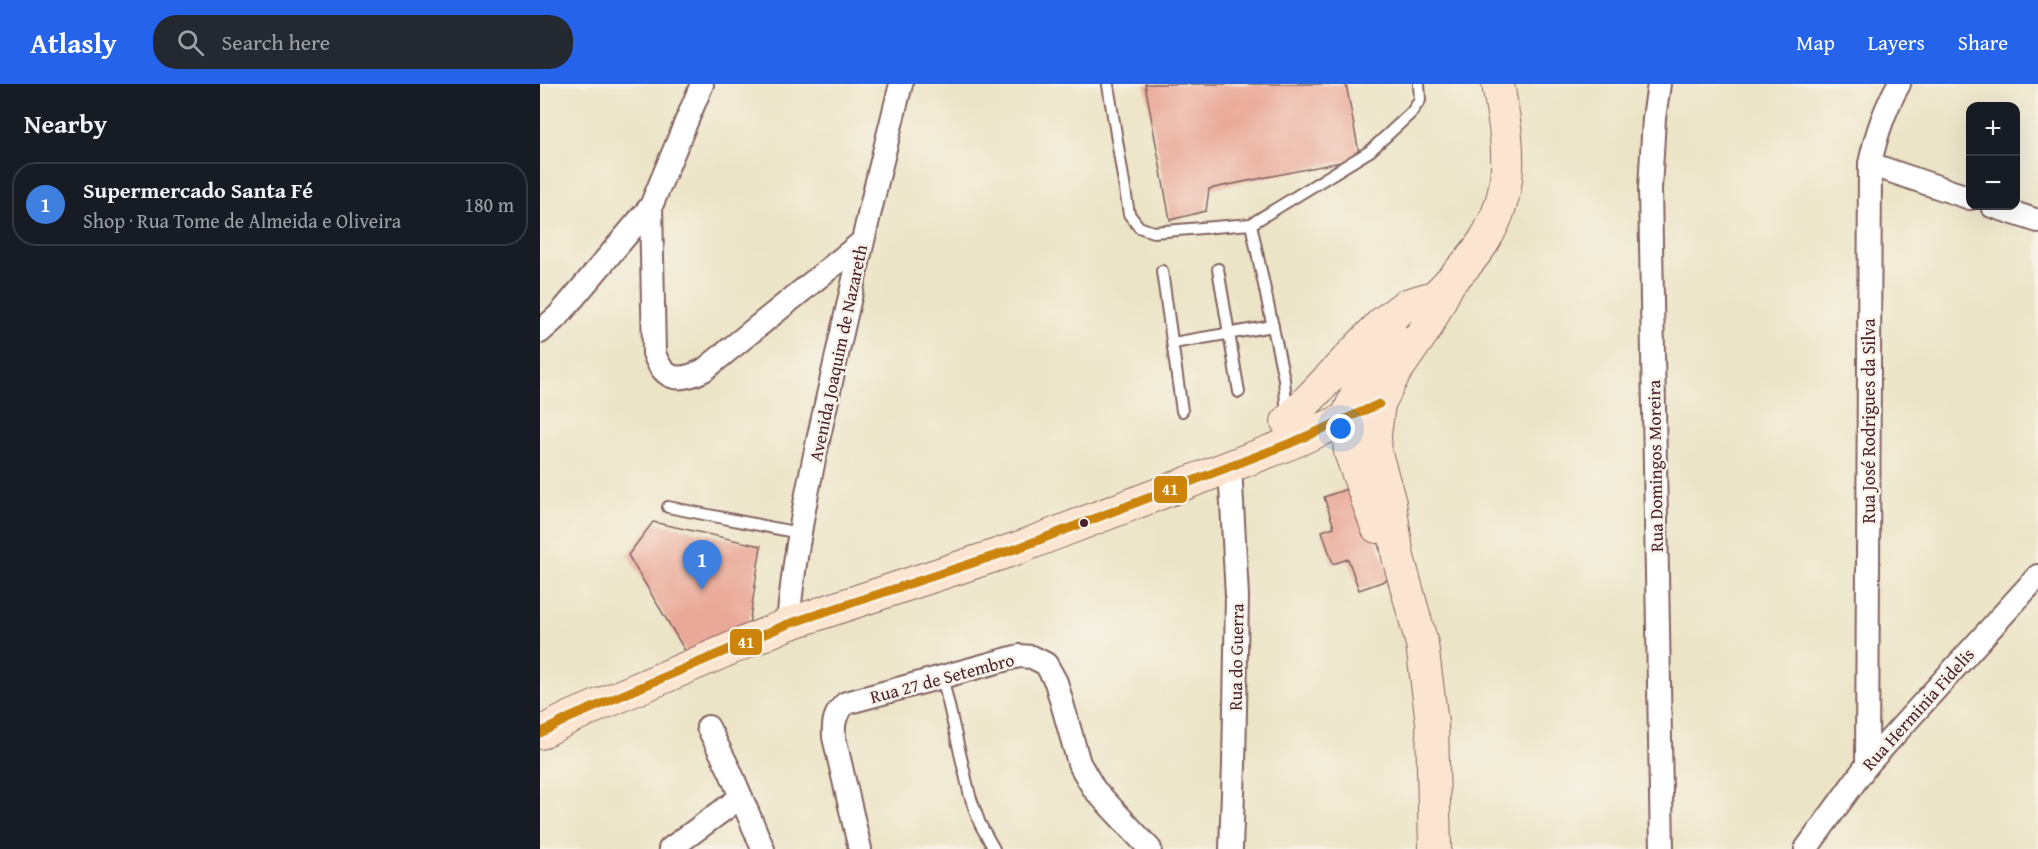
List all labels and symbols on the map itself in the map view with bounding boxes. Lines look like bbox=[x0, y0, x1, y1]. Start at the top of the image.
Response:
street label: Avenida Joaquim de Nazareth bbox=[802, 242, 874, 464]
street label: Rua José Rodrigues da Silva bbox=[1855, 318, 1882, 523]
street label: Rua Domingos Moreira bbox=[1640, 379, 1670, 552]
your location bbox=[1326, 414, 1355, 443]
line badge: 41 bbox=[1153, 475, 1188, 504]
text: 41 bbox=[1162, 477, 1178, 501]
unlabelled marker bbox=[1078, 517, 1090, 529]
pin: 1 bbox=[682, 540, 722, 590]
street label: Rua do Guerra bbox=[1222, 603, 1250, 711]
line badge: 41 bbox=[729, 628, 763, 656]
text: 41 bbox=[738, 630, 754, 654]
street label: Rua Herminia Fidelis bbox=[1855, 642, 1981, 776]
street label: Rua 27 de Setembro bbox=[867, 646, 1017, 710]

